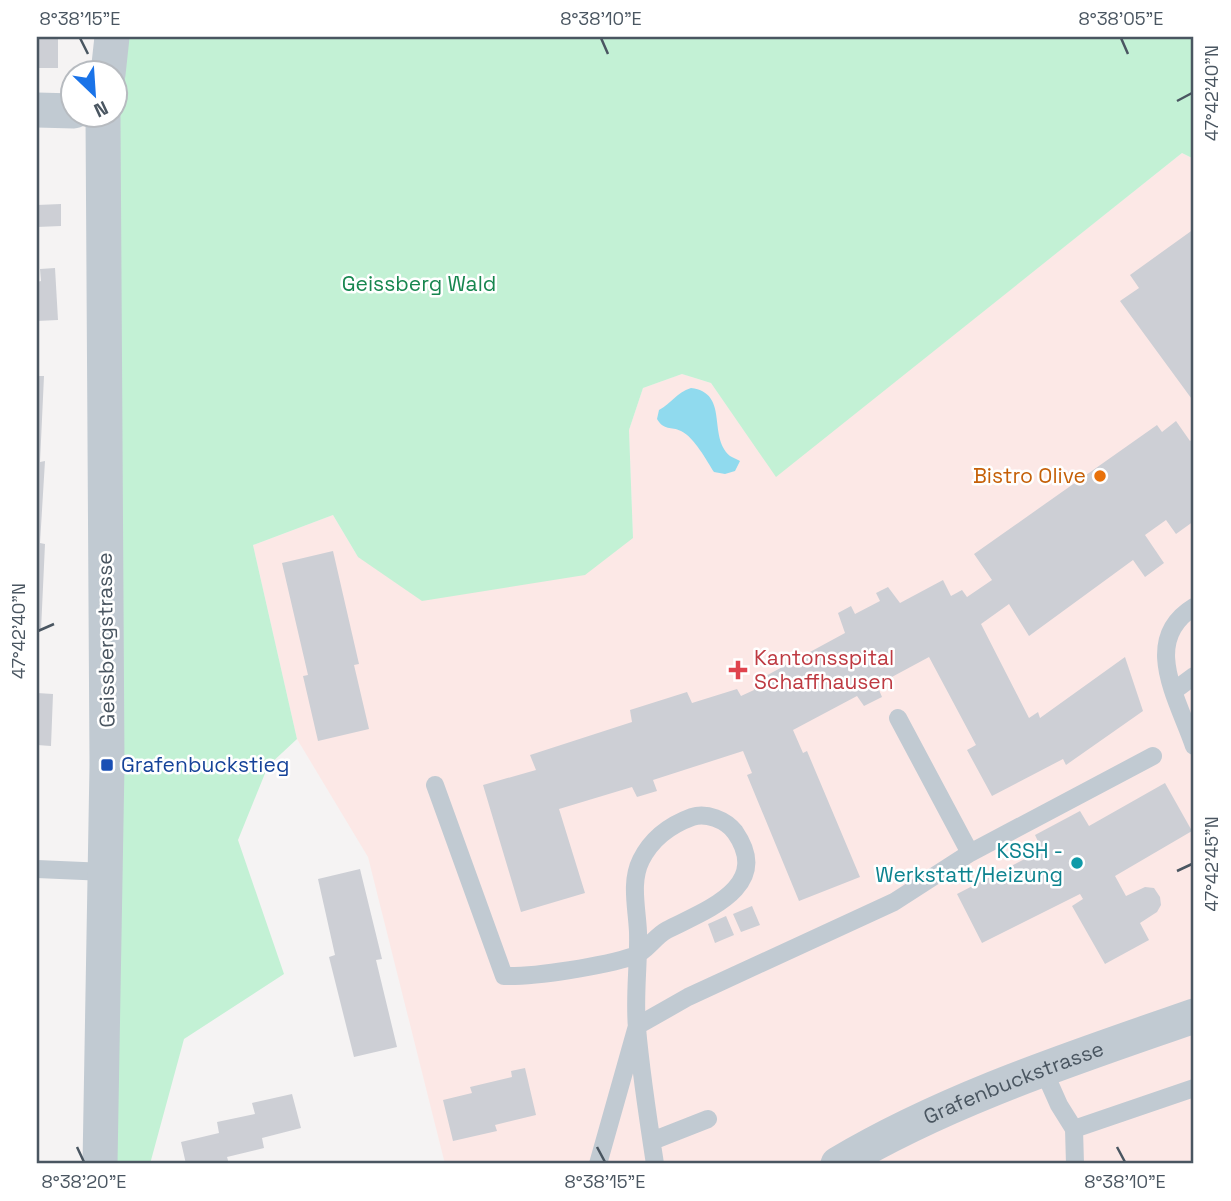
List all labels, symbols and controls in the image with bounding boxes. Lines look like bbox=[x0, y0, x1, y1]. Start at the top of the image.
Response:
text: 8°38'15"E bbox=[40, 7, 120, 30]
text: 8°38'10"E bbox=[560, 7, 642, 30]
text: 8°38'05"E bbox=[1079, 7, 1163, 30]
text: 47°42'40"N bbox=[1200, 45, 1223, 141]
north arrow bbox=[60, 60, 130, 130]
text: N bbox=[90, 95, 112, 123]
park label: Geissberg Wald bbox=[342, 270, 496, 297]
place label: Bistro Olive bbox=[973, 462, 1086, 489]
marker: Bistro Olive bbox=[1092, 468, 1108, 484]
street label: Geissbergstrasse bbox=[90, 552, 121, 728]
text: 47°42'40"N bbox=[7, 583, 30, 679]
place label: Kantonsspital Schaffhausen bbox=[754, 644, 894, 695]
marker: Kantonsspital Schaffhausen bbox=[728, 660, 748, 680]
place label: Grafenbuckstieg bbox=[121, 751, 289, 778]
marker: Grafenbuckstieg bbox=[99, 757, 115, 773]
text: 47°42'45"N bbox=[1200, 816, 1223, 912]
place label: KSSH - Werkstatt/Heizung bbox=[875, 837, 1063, 888]
marker: KSSH - Werkstatt/Heizung bbox=[1069, 855, 1085, 871]
street label: Grafenbuckstrasse bbox=[919, 1035, 1107, 1130]
text: 8°38'20"E bbox=[42, 1170, 126, 1193]
text: 8°38'15"E bbox=[565, 1170, 645, 1193]
text: 8°38'10"E bbox=[1084, 1170, 1166, 1193]

